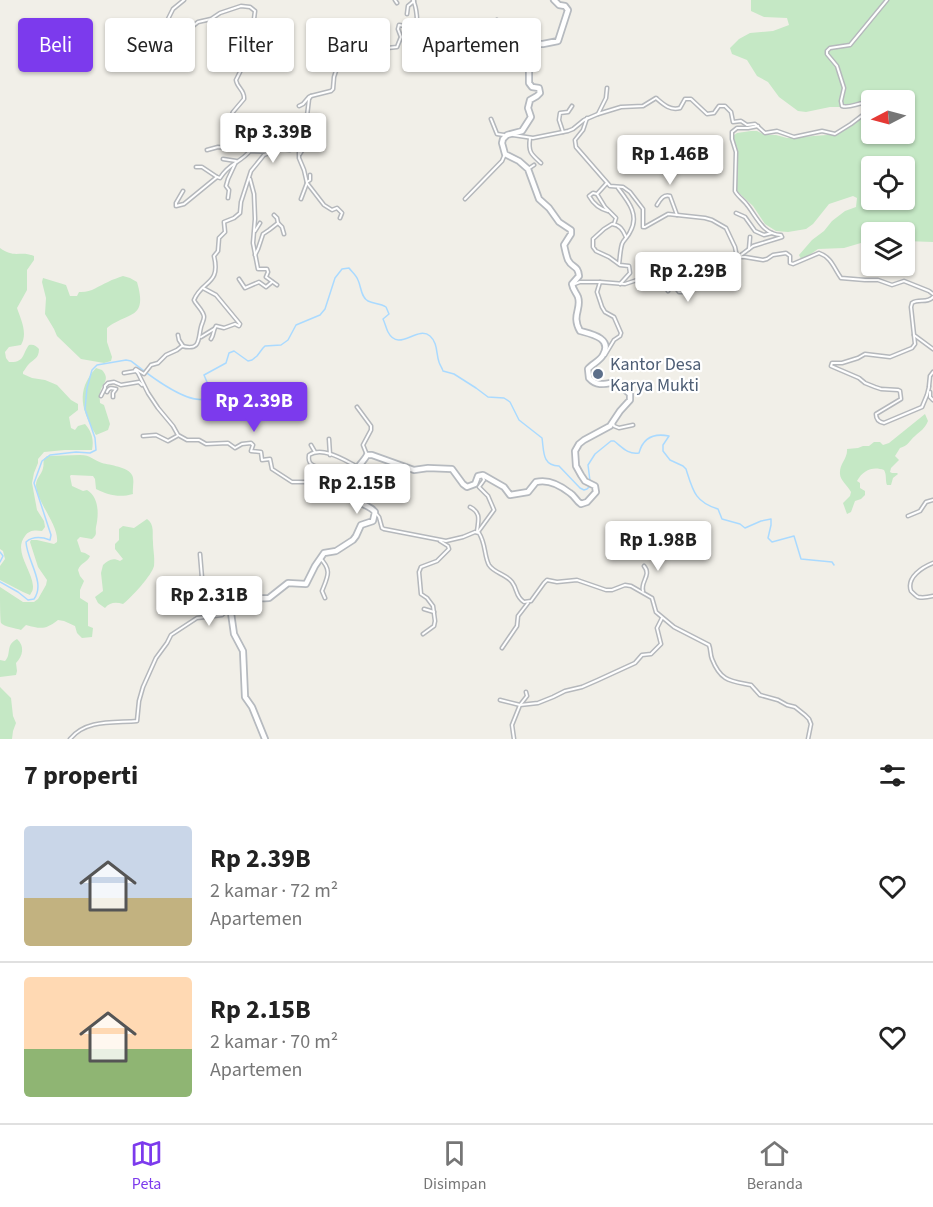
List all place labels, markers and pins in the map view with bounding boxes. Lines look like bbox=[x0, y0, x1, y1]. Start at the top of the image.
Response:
pin: Rp 3.39B bbox=[211, 113, 335, 164]
pin: Rp 1.46B bbox=[608, 135, 732, 186]
pin: Rp 2.29B bbox=[626, 252, 750, 303]
place label: Kantor Desa Karya Mukti bbox=[610, 352, 701, 398]
marker: Kantor Desa Karya Mukti bbox=[591, 367, 605, 381]
pin: Rp 2.39B bbox=[192, 382, 316, 433]
pin: Rp 2.15B bbox=[295, 464, 419, 515]
pin: Rp 1.98B bbox=[596, 521, 720, 572]
pin: Rp 2.31B bbox=[147, 576, 271, 627]

